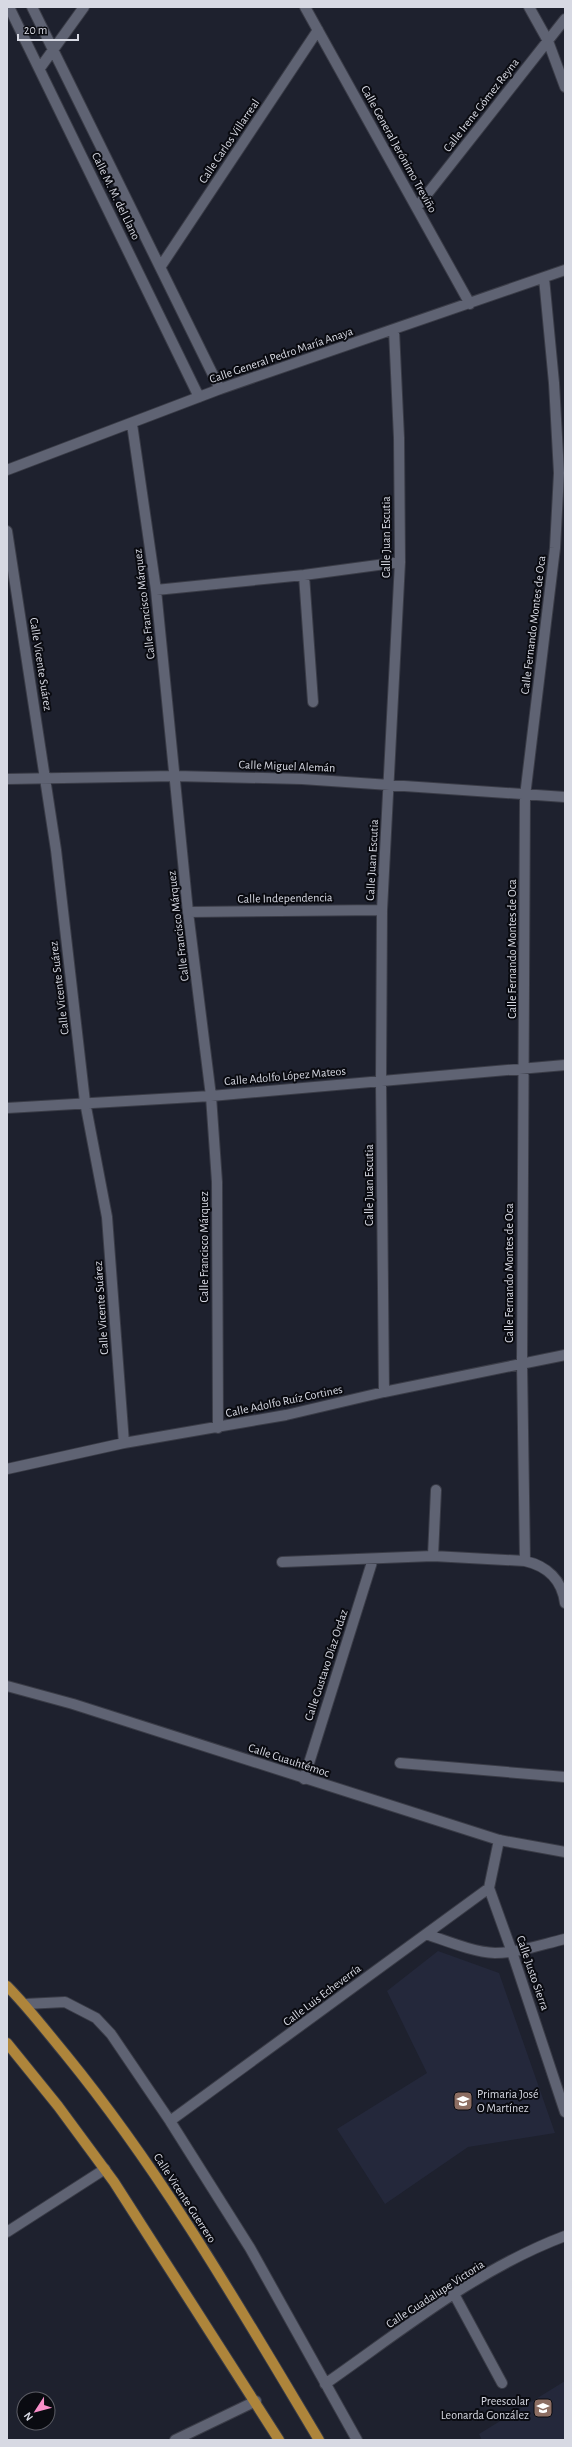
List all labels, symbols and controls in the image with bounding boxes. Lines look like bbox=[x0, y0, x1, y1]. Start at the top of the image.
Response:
scale bar bbox=[18, 16, 78, 42]
text: 20 m bbox=[24, 24, 47, 36]
street label: Calle Irene Gómez Reyna bbox=[441, 56, 522, 155]
street label: Calle General Jerónimo Treviño bbox=[359, 83, 439, 215]
street label: Calle Carlos Villarreal bbox=[196, 97, 262, 185]
street label: Calle M. M. del Llano bbox=[90, 150, 142, 242]
street label: Calle General Pedro María Anaya bbox=[208, 325, 355, 386]
street label: Calle Juan Escutia bbox=[380, 496, 392, 578]
street label: Calle Francisco Márquez bbox=[131, 548, 157, 660]
street label: Calle Fernando Montes de Oca bbox=[519, 555, 548, 695]
street label: Calle Vicente Suárez bbox=[28, 617, 54, 711]
street label: Calle Miguel Alemán bbox=[238, 758, 336, 774]
street label: Calle Juan Escutia bbox=[364, 818, 380, 901]
street label: Calle Francisco Márquez bbox=[165, 870, 191, 982]
street label: Calle Fernando Montes de Oca bbox=[506, 879, 518, 1019]
street label: Calle Independencia bbox=[237, 891, 333, 905]
street label: Calle Vicente Suárez bbox=[47, 941, 71, 1035]
street label: Calle Adolfo López Mateos bbox=[224, 1065, 346, 1087]
street label: Calle Juan Escutia bbox=[363, 1144, 375, 1226]
street label: Calle Francisco Márquez bbox=[198, 1191, 210, 1303]
street label: Calle Fernando Montes de Oca bbox=[503, 1203, 515, 1343]
street label: Calle Vicente Suárez bbox=[92, 1261, 110, 1355]
street label: Calle Adolfo Ruíz Cortines bbox=[224, 1383, 344, 1419]
street label: Calle Gustavo Díaz Ordaz bbox=[302, 1608, 350, 1722]
street label: Calle Cuauhtémoc bbox=[247, 1741, 331, 1779]
street label: Calle Justo Sierra bbox=[515, 1934, 552, 2012]
street label: Calle Luis Echeverría bbox=[281, 1962, 364, 2028]
place label: Primaria José O Martínez bbox=[477, 2088, 539, 2114]
school or university icon: Primaria José O Martínez bbox=[452, 2090, 474, 2112]
street label: Calle Vicente Guerrero bbox=[152, 2151, 218, 2245]
street label: Calle Guadalupe Victoria bbox=[384, 2258, 487, 2330]
north arrow bbox=[16, 2391, 56, 2431]
place label: Preescolar Leonarda González bbox=[441, 2395, 529, 2421]
school or university icon: Preescolar Leonarda González bbox=[532, 2397, 554, 2419]
text: N bbox=[22, 2410, 35, 2423]

